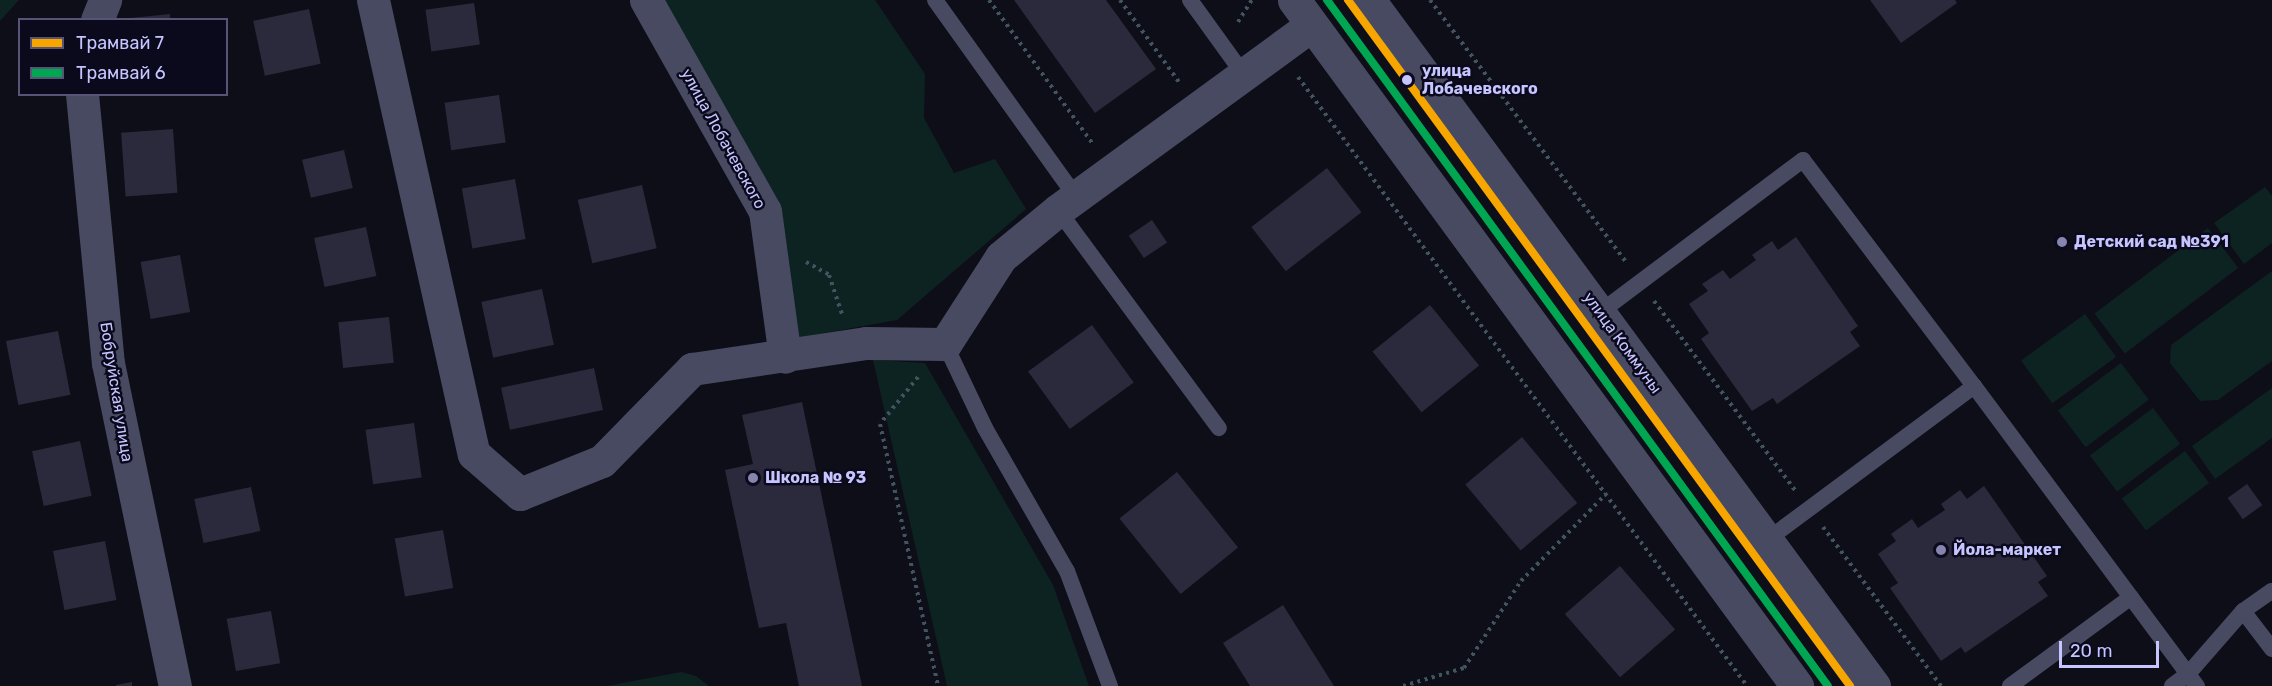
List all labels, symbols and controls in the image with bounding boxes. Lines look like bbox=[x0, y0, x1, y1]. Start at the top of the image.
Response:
legend bbox=[18, 18, 228, 96]
text: Трамвай 7 bbox=[76, 32, 164, 54]
place label: улица Лобачевского bbox=[1422, 61, 1538, 99]
text: Трамвай 6 bbox=[76, 62, 166, 84]
street label: улица Лобачевского bbox=[676, 66, 770, 212]
marker: улица Лобачевского bbox=[1397, 70, 1417, 90]
place label: Детский сад №391 bbox=[2074, 232, 2229, 252]
marker: Детский сад №391 bbox=[2055, 235, 2069, 249]
street label: улица Коммуны bbox=[1579, 289, 1665, 397]
street label: Бобруйская улица bbox=[95, 321, 137, 463]
place label: Школа № 93 bbox=[765, 468, 866, 488]
marker: Школа № 93 bbox=[746, 471, 760, 485]
place label: Йола-маркет bbox=[1953, 540, 2061, 560]
marker: Йола-маркет bbox=[1934, 543, 1948, 557]
scale bar bbox=[2062, 629, 2162, 667]
text: 20 m bbox=[2070, 640, 2112, 662]

